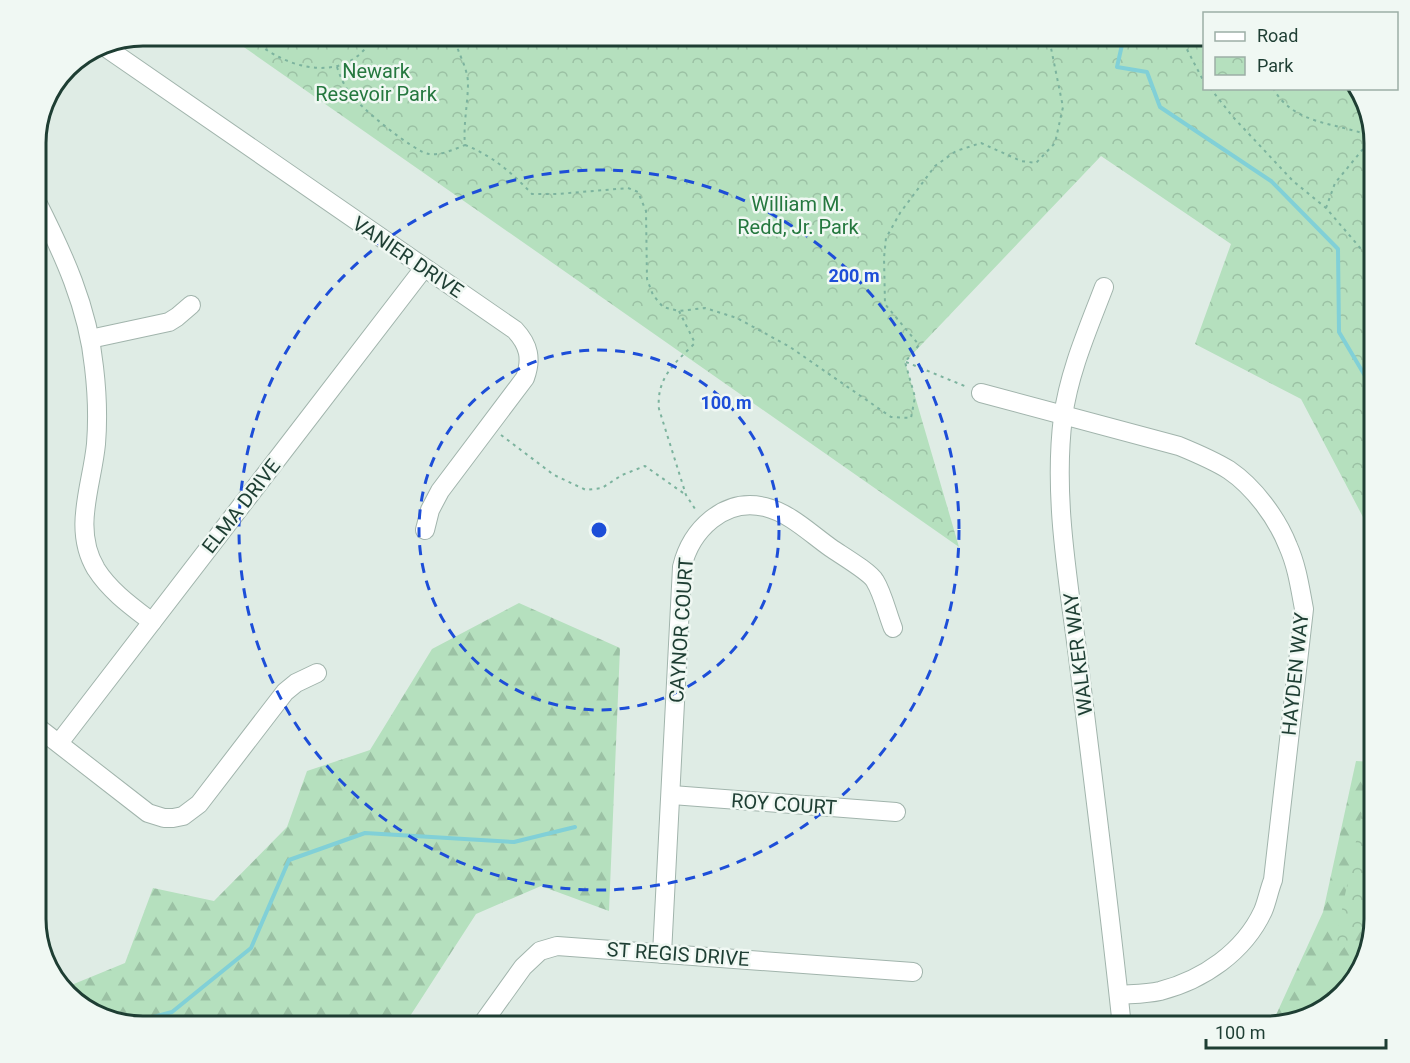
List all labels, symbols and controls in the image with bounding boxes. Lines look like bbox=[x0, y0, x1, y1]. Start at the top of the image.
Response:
legend bbox=[1203, 12, 1398, 90]
text: Road bbox=[1257, 25, 1298, 46]
text: Park bbox=[1257, 55, 1294, 76]
park label: Newark Resevoir Park bbox=[315, 59, 438, 106]
park label: William M. Redd, Jr. Park bbox=[737, 192, 860, 239]
street label: VANIER DRIVE bbox=[348, 211, 468, 303]
text: 200 m bbox=[828, 265, 880, 286]
text: 100 m bbox=[700, 392, 752, 413]
street label: ELMA DRIVE bbox=[197, 454, 285, 558]
centre of rings bbox=[589, 520, 609, 540]
street label: CAYNOR COURT bbox=[664, 556, 698, 704]
street label: WALKER WAY bbox=[1059, 591, 1097, 717]
street label: HAYDEN WAY bbox=[1277, 611, 1313, 737]
street label: ROY COURT bbox=[730, 788, 838, 820]
street label: ST REGIS DRIVE bbox=[606, 937, 750, 971]
scale bar bbox=[1206, 1012, 1386, 1050]
text: 100 m bbox=[1215, 1022, 1266, 1043]

